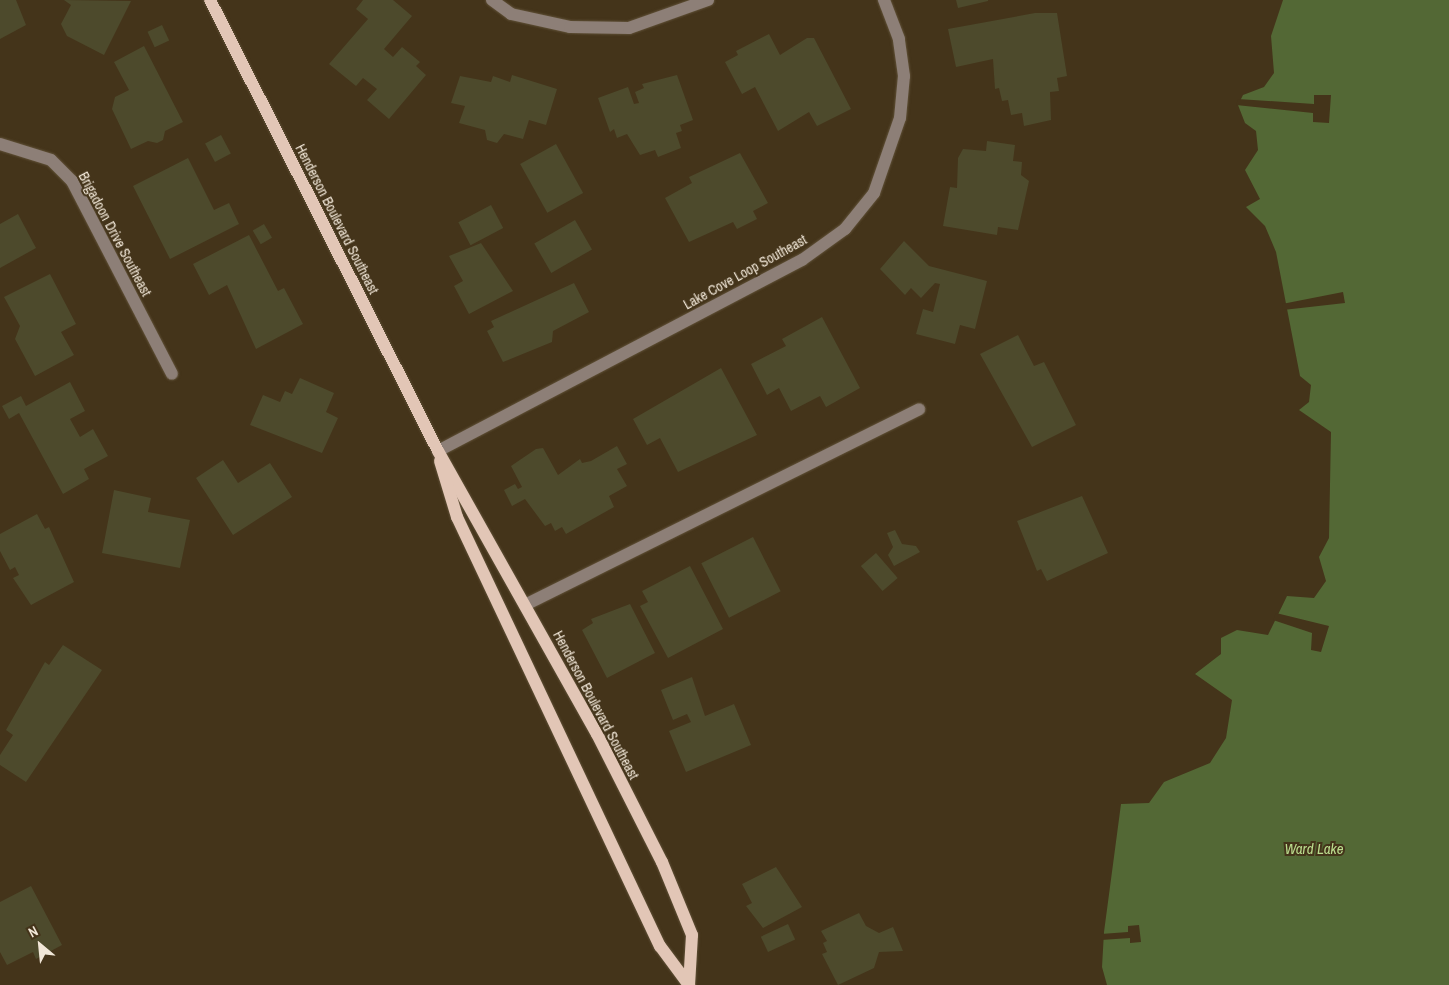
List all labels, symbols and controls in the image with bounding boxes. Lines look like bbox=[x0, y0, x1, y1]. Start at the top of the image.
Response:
street label: Henderson Boulevard Southeast bbox=[292, 141, 382, 297]
street label: Brigadoon Drive Southeast bbox=[75, 169, 155, 299]
street label: Lake Cove Loop Southeast bbox=[680, 231, 810, 313]
street label: Henderson Boulevard Southeast bbox=[550, 628, 642, 782]
water label: Ward Lake bbox=[1284, 840, 1344, 858]
north arrow bbox=[15, 920, 65, 970]
text: N bbox=[25, 922, 41, 942]

